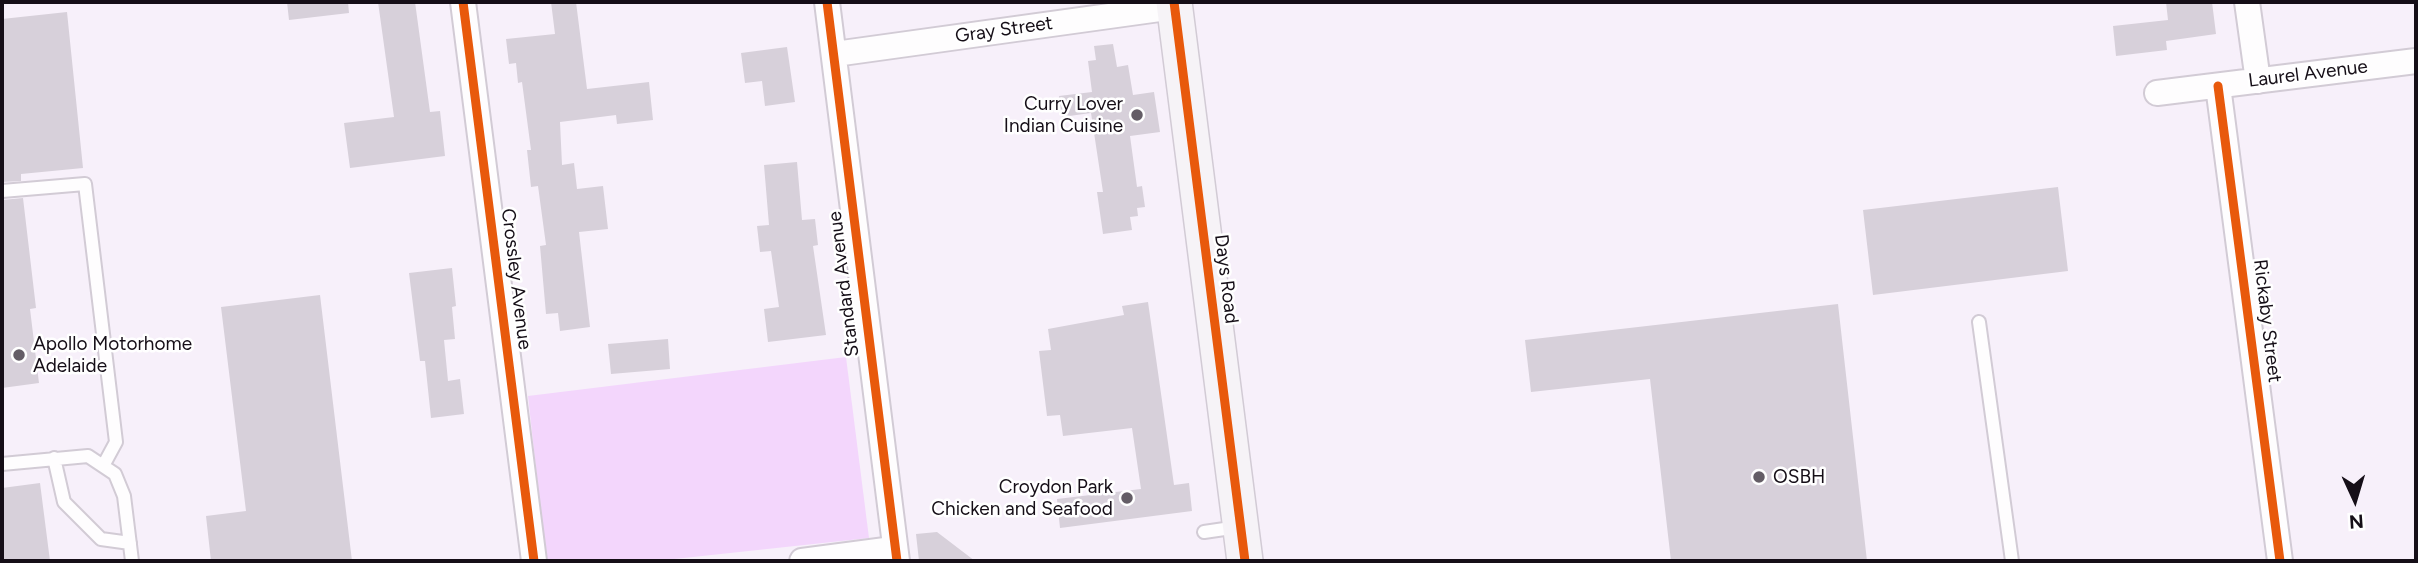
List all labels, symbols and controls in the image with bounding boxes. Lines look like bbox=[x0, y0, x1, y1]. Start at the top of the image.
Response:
street label: Gray Street bbox=[954, 12, 1054, 48]
street label: Laurel Avenue bbox=[2247, 55, 2369, 93]
place label: Curry Lover Indian Cuisine bbox=[1004, 93, 1123, 137]
marker: Curry Lover Indian Cuisine bbox=[1129, 107, 1145, 123]
street label: Crossley Avenue bbox=[496, 207, 536, 351]
street label: Standard Avenue bbox=[824, 210, 864, 358]
street label: Days Road bbox=[1209, 233, 1243, 325]
street label: Rickaby Street bbox=[2248, 258, 2286, 384]
place label: Apollo Motorhome Adelaide bbox=[33, 333, 192, 377]
marker: Apollo Motorhome Adelaide bbox=[11, 347, 27, 363]
north arrow bbox=[2320, 465, 2390, 535]
place label: OSBH bbox=[1773, 466, 1825, 488]
marker: OSBH bbox=[1751, 469, 1767, 485]
place label: Croydon Park Chicken and Seafood bbox=[931, 476, 1113, 520]
marker: Croydon Park Chicken and Seafood bbox=[1119, 490, 1135, 506]
text: N bbox=[2348, 509, 2365, 533]

